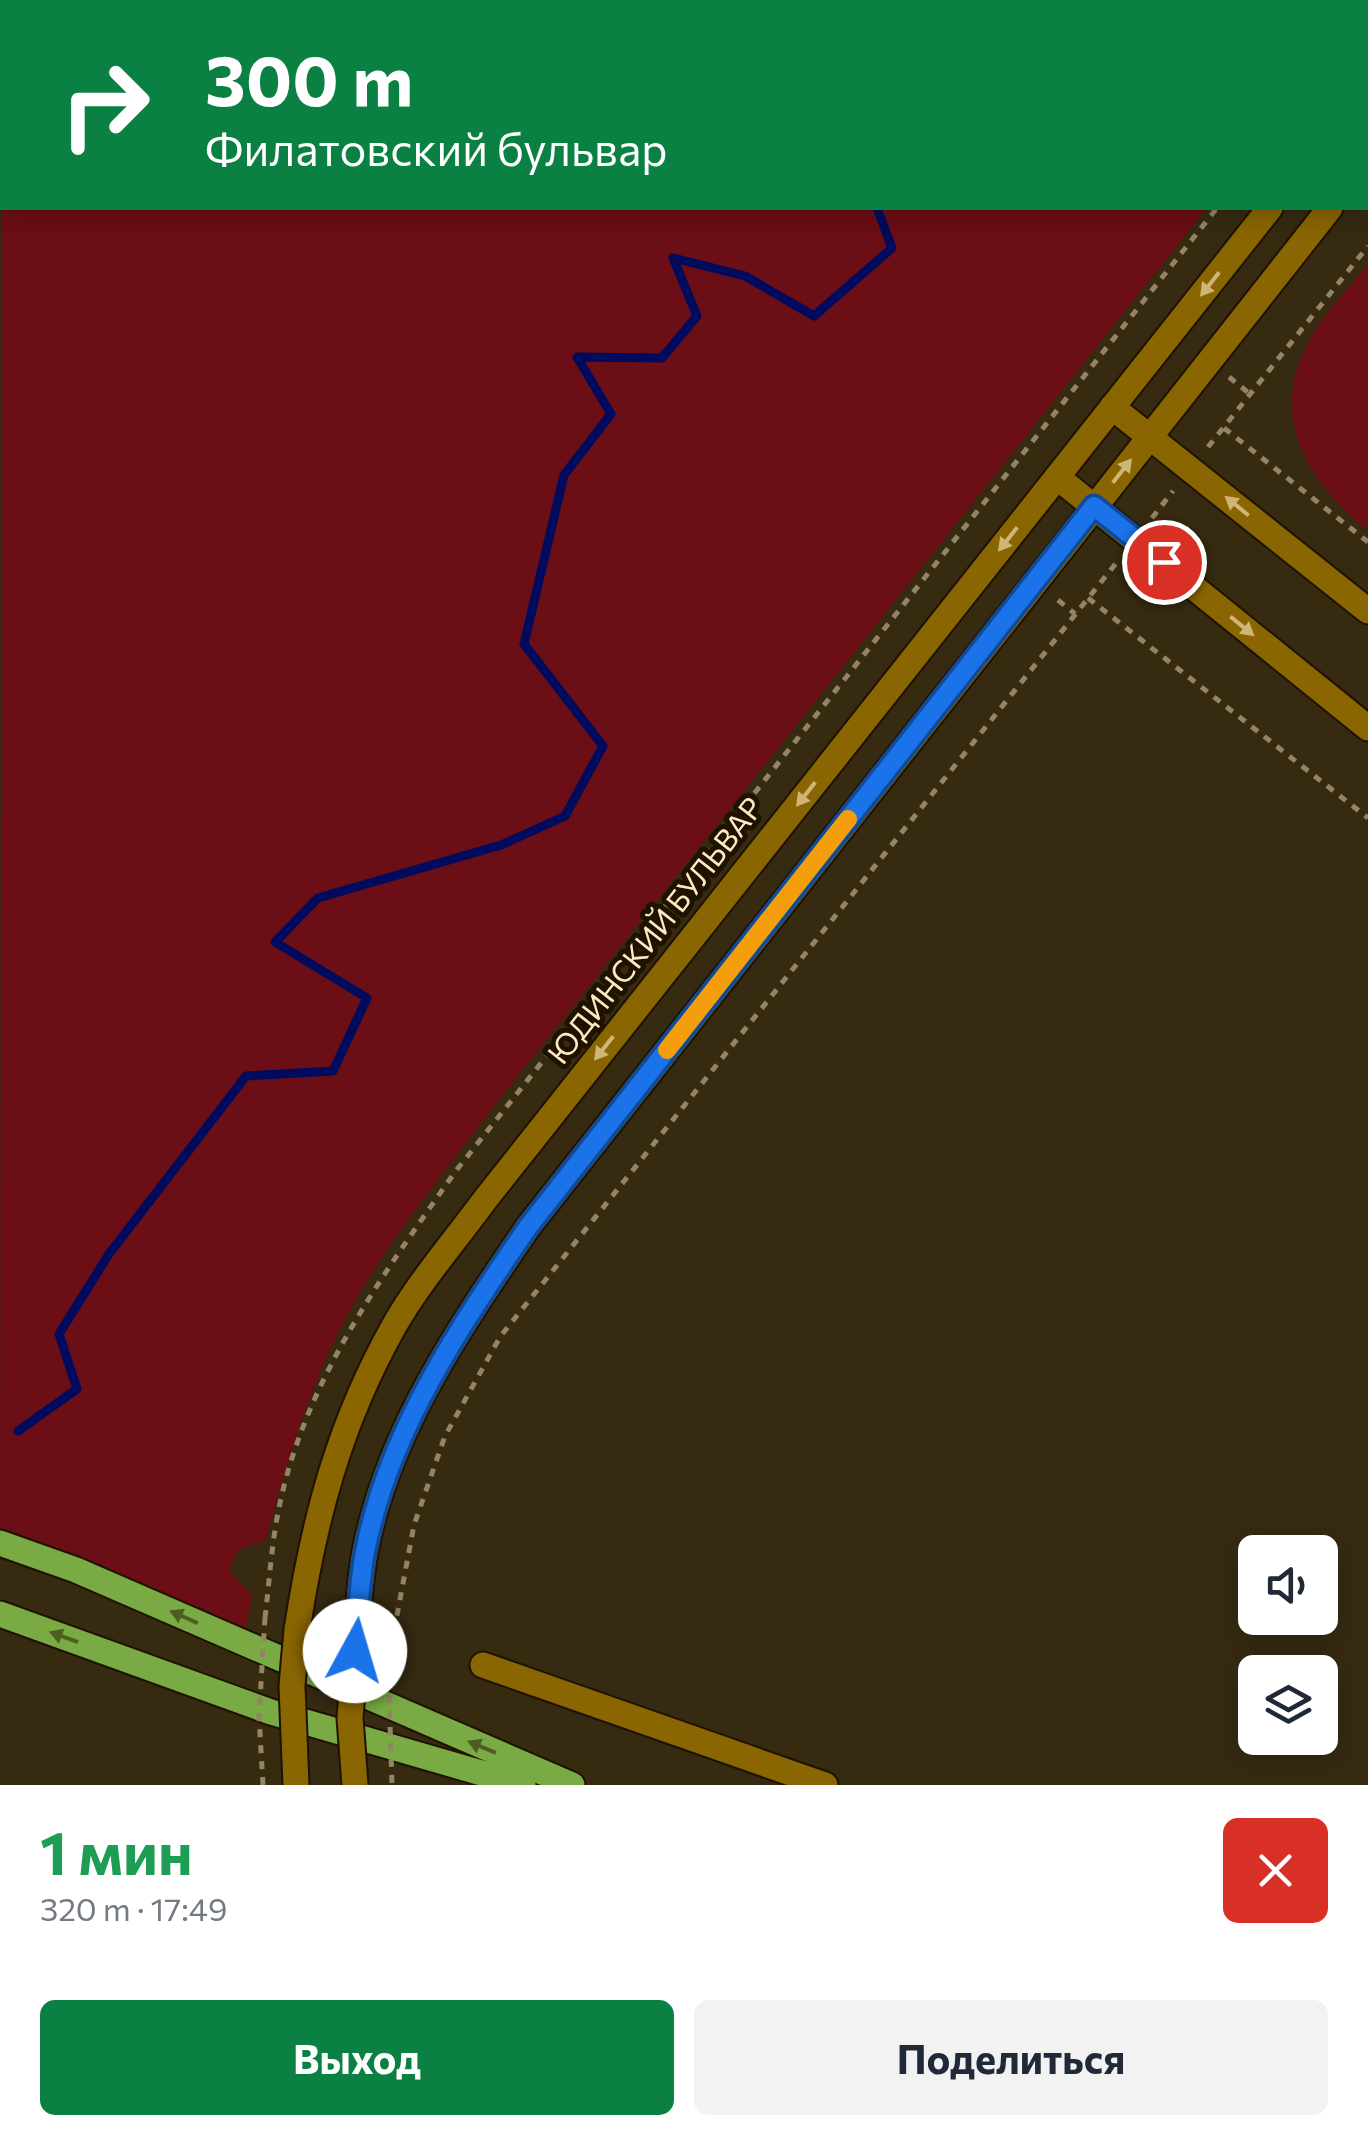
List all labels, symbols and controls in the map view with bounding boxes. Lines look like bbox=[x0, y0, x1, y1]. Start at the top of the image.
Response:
text: 300 m bbox=[205, 35, 413, 120]
icon: right bbox=[40, 40, 170, 170]
text: Филатовский бульвар bbox=[205, 120, 668, 175]
one-way arrow bbox=[1200, 271, 1220, 297]
one-way arrow bbox=[1111, 458, 1132, 483]
one-way arrow bbox=[1224, 496, 1250, 517]
pin bbox=[1122, 520, 1207, 605]
one-way arrow bbox=[998, 526, 1019, 552]
icon: arrive bbox=[1137, 535, 1192, 590]
one-way arrow bbox=[1230, 615, 1255, 636]
one-way arrow bbox=[796, 781, 817, 806]
street label: ЮДИНСКИЙ БУЛЬВАР bbox=[538, 789, 770, 1070]
one-way arrow bbox=[594, 1036, 615, 1061]
map controls bbox=[1238, 1535, 1338, 1755]
button: sound bbox=[1238, 1535, 1338, 1635]
position arrow bbox=[303, 1599, 407, 1703]
one-way arrow bbox=[169, 1609, 199, 1625]
one-way arrow bbox=[48, 1629, 78, 1644]
button: layers bbox=[1238, 1655, 1338, 1755]
one-way arrow bbox=[467, 1739, 497, 1755]
text: 1 мин bbox=[40, 1814, 193, 1887]
button: close bbox=[1223, 1818, 1328, 1923]
text: 320 m · 17:49 bbox=[40, 1888, 227, 1928]
button: Выход bbox=[40, 2000, 674, 2115]
button: Поделиться bbox=[694, 2000, 1328, 2115]

